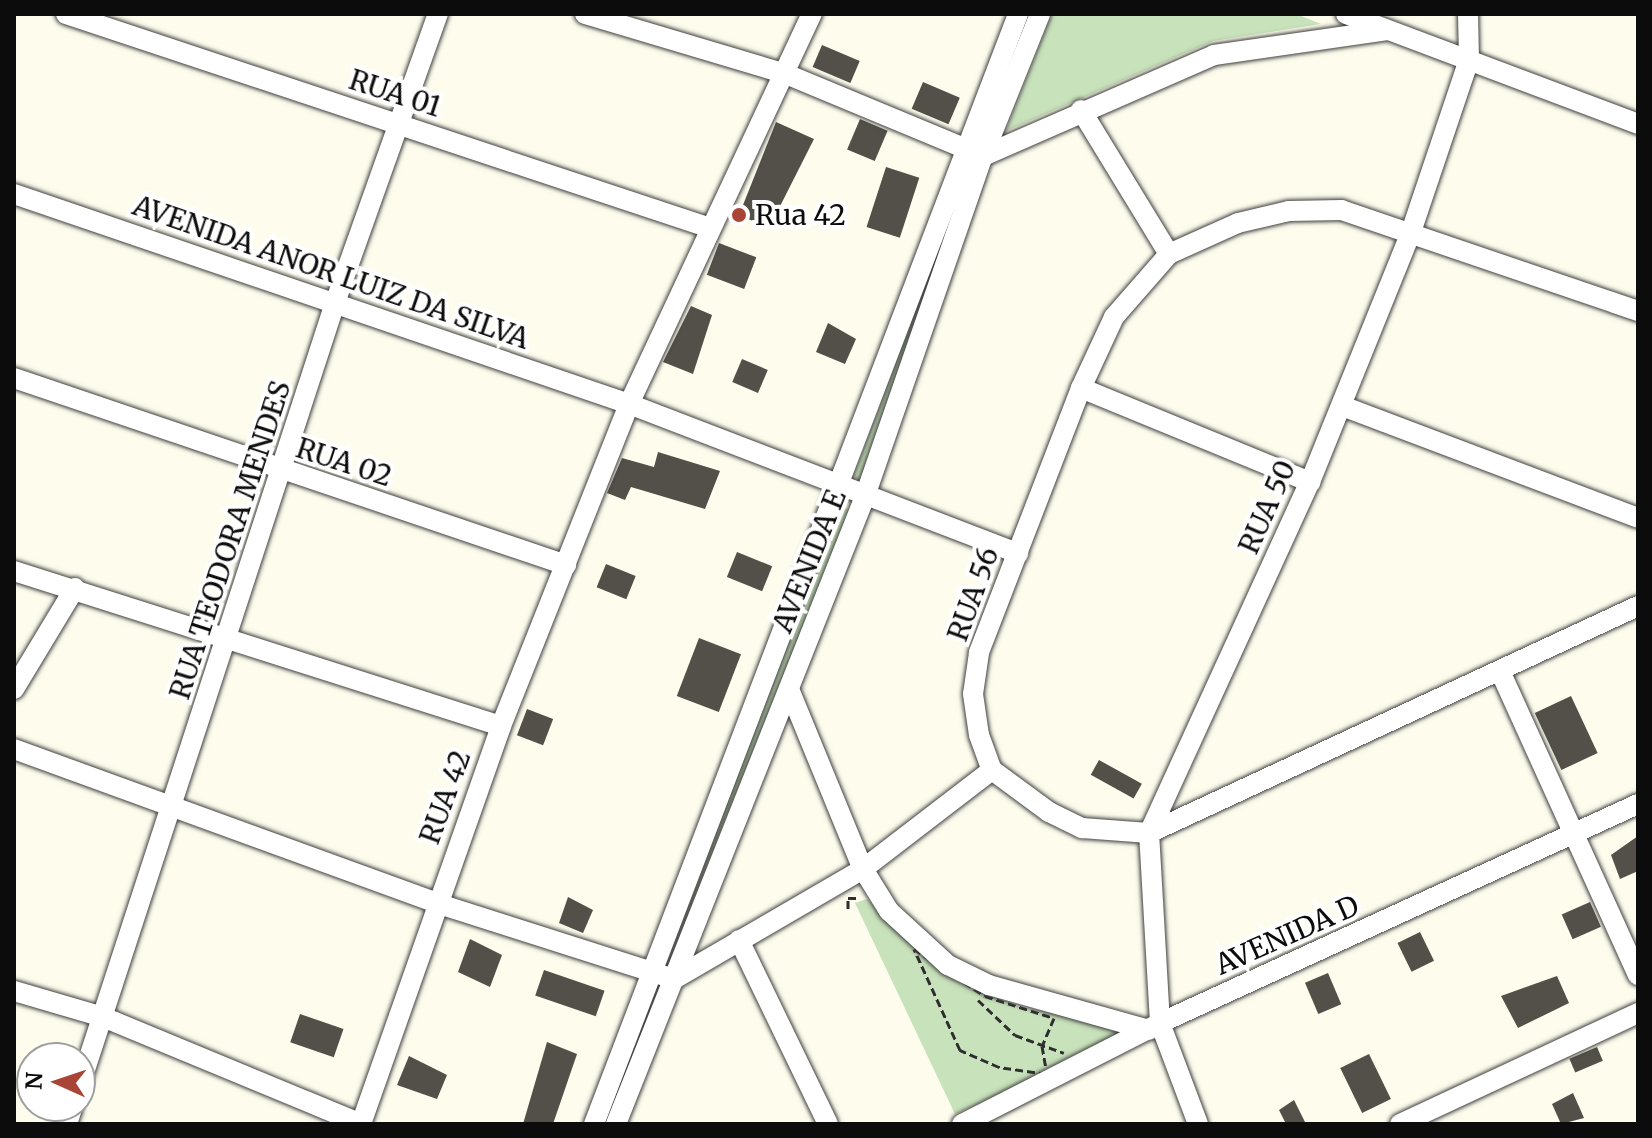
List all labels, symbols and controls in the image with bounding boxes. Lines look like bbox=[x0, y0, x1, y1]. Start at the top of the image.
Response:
street label: RUA 01 bbox=[345, 62, 445, 124]
street label: AVENIDA ANOR LUIZ DA SILVA bbox=[129, 188, 533, 356]
place label: Rua 42 bbox=[755, 198, 846, 232]
marker: Rua 42 bbox=[730, 206, 748, 224]
street label: RUA TEODORA MENDES bbox=[163, 377, 297, 703]
street label: RUA 02 bbox=[292, 431, 396, 493]
street label: RUA 50 bbox=[1232, 455, 1302, 559]
street label: AVENIDA E bbox=[765, 485, 853, 637]
street label: RUA 56 bbox=[941, 542, 1005, 646]
street label: RUA 42 bbox=[413, 746, 477, 848]
street label: AVENIDA D bbox=[1210, 888, 1364, 982]
north arrow bbox=[16, 1042, 96, 1122]
text: N bbox=[20, 1071, 48, 1090]

